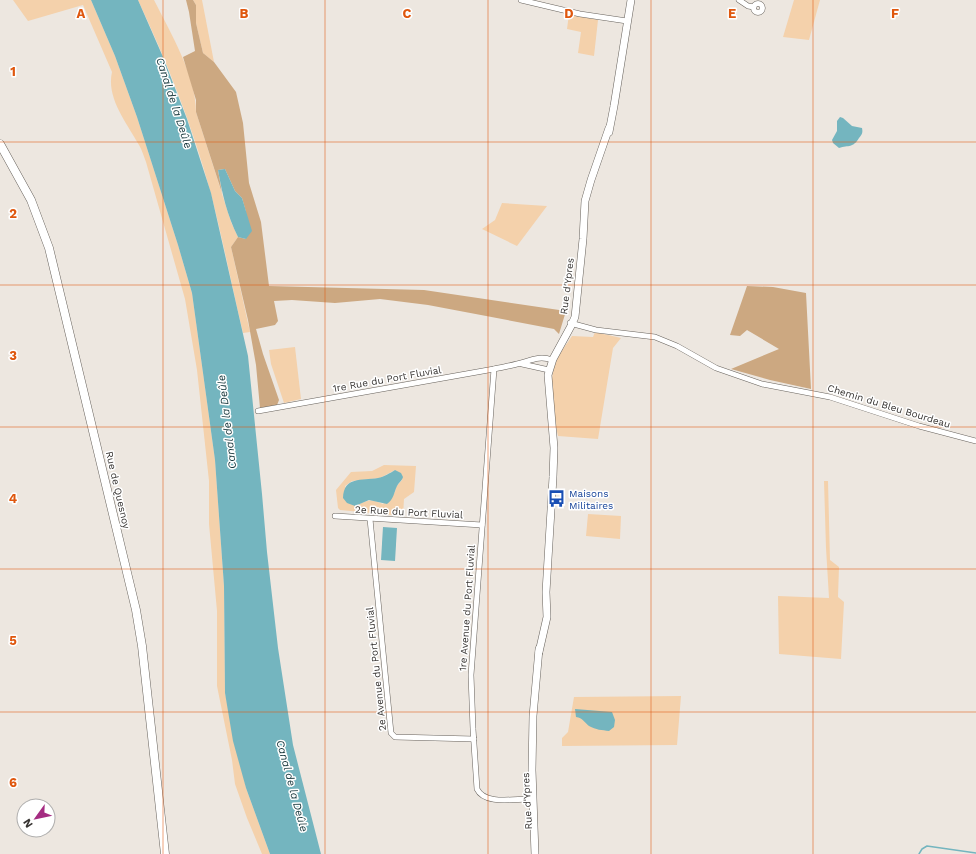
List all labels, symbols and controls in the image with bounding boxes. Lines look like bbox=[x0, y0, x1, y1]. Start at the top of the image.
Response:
text: A bbox=[77, 6, 86, 21]
text: B bbox=[240, 6, 249, 21]
text: C bbox=[403, 6, 412, 21]
text: D bbox=[564, 6, 574, 21]
text: E bbox=[728, 6, 736, 21]
text: F bbox=[891, 6, 899, 21]
water label: Canal de la Deûle bbox=[153, 56, 195, 150]
text: 1 bbox=[10, 64, 16, 79]
text: 2 bbox=[9, 206, 17, 221]
street label: Rue d'Ypres bbox=[558, 257, 576, 315]
text: 3 bbox=[9, 348, 17, 363]
street label: 1re Rue du Port Fluvial bbox=[332, 364, 442, 394]
water label: Canal de la Deûle bbox=[215, 374, 239, 470]
street label: Chemin du Bleu Bourdeau bbox=[826, 382, 952, 430]
street label: Rue de Quesnoy bbox=[104, 450, 132, 531]
place label: Maisons Militaires bbox=[569, 488, 613, 511]
bus stop icon: Maisons Militaires bbox=[546, 489, 566, 509]
text: 4 bbox=[9, 491, 18, 506]
street label: 2e Rue du Port Fluvial bbox=[355, 504, 463, 520]
street label: 1re Avenue du Port Fluvial bbox=[457, 545, 477, 671]
street label: 2e Avenue du Port Fluvial bbox=[364, 606, 388, 732]
text: 5 bbox=[9, 633, 17, 648]
water label: Canal de la Deûle bbox=[273, 739, 311, 833]
street label: Rue d'Ypres bbox=[520, 772, 534, 830]
text: 6 bbox=[9, 775, 17, 790]
north arrow bbox=[16, 798, 56, 838]
text: N bbox=[20, 816, 36, 830]

